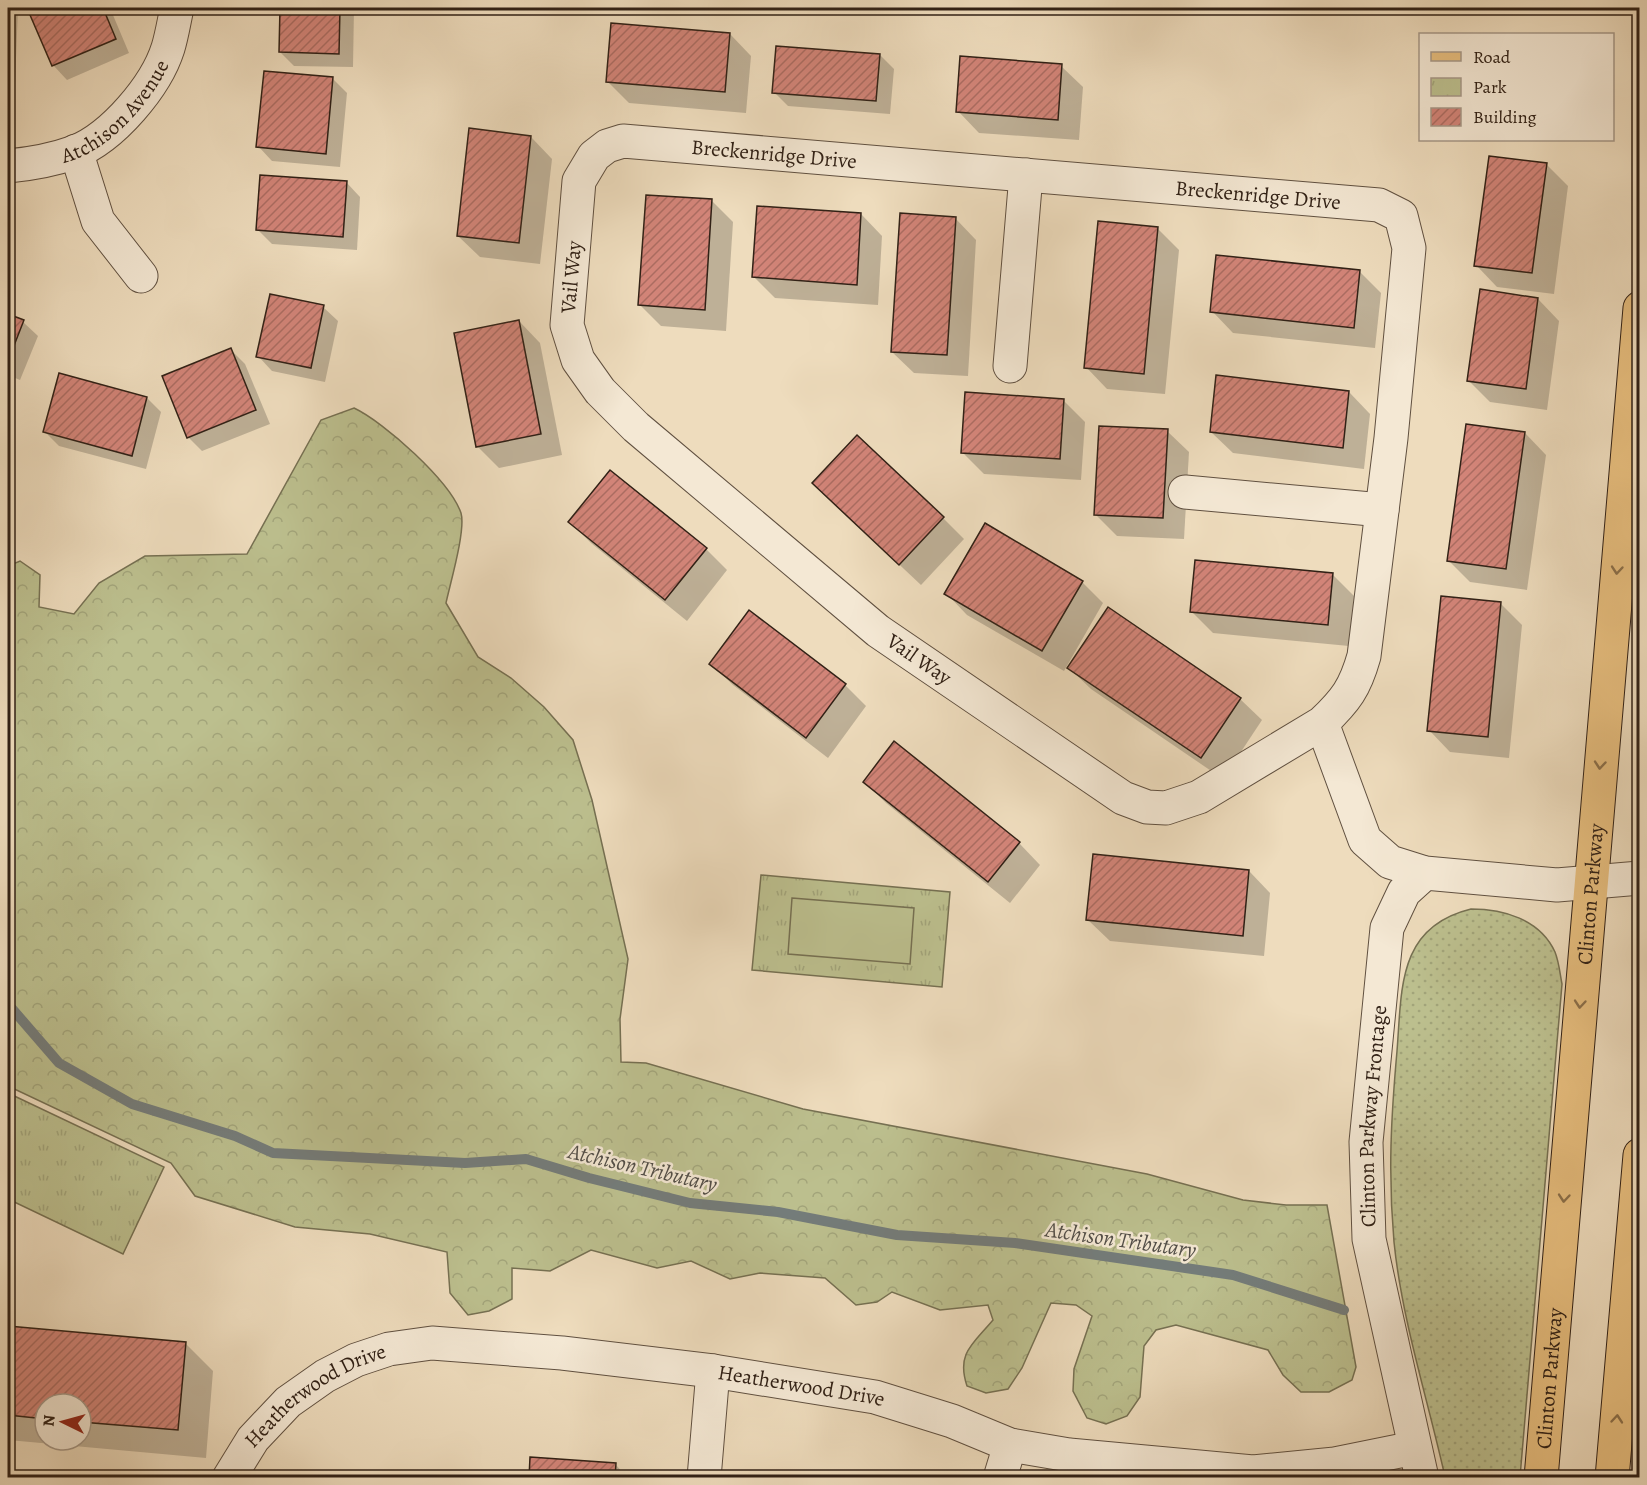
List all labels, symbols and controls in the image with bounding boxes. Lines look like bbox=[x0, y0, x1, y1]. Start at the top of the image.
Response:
legend bbox=[1419, 33, 1614, 141]
text: Road bbox=[1473, 45, 1511, 69]
street label: Atchison Avenue bbox=[57, 55, 175, 170]
text: Park bbox=[1473, 75, 1507, 99]
text: Building bbox=[1473, 105, 1537, 129]
street label: Breckenridge Drive bbox=[690, 133, 858, 175]
street label: Breckenridge Drive bbox=[1174, 174, 1342, 216]
street label: Vail Way bbox=[554, 239, 588, 315]
one-way arrow bbox=[1611, 566, 1624, 575]
street label: Vail Way bbox=[880, 626, 958, 692]
one-way arrow bbox=[1594, 760, 1607, 769]
street label: Clinton Parkway bbox=[1570, 822, 1610, 966]
one-way arrow bbox=[1574, 999, 1587, 1008]
street label: Clinton Parkway Frontage bbox=[1352, 1004, 1393, 1228]
water label: Atchison Tributary bbox=[564, 1136, 720, 1200]
one-way arrow bbox=[1558, 1193, 1571, 1203]
water label: Atchison Tributary bbox=[1043, 1214, 1198, 1265]
street label: Clinton Parkway bbox=[1530, 1306, 1569, 1450]
street label: Heatherwood Drive bbox=[238, 1337, 389, 1454]
street label: Heatherwood Drive bbox=[716, 1358, 888, 1413]
north arrow bbox=[33, 1392, 93, 1452]
text: N bbox=[38, 1414, 61, 1428]
one-way arrow bbox=[1611, 1415, 1624, 1424]

